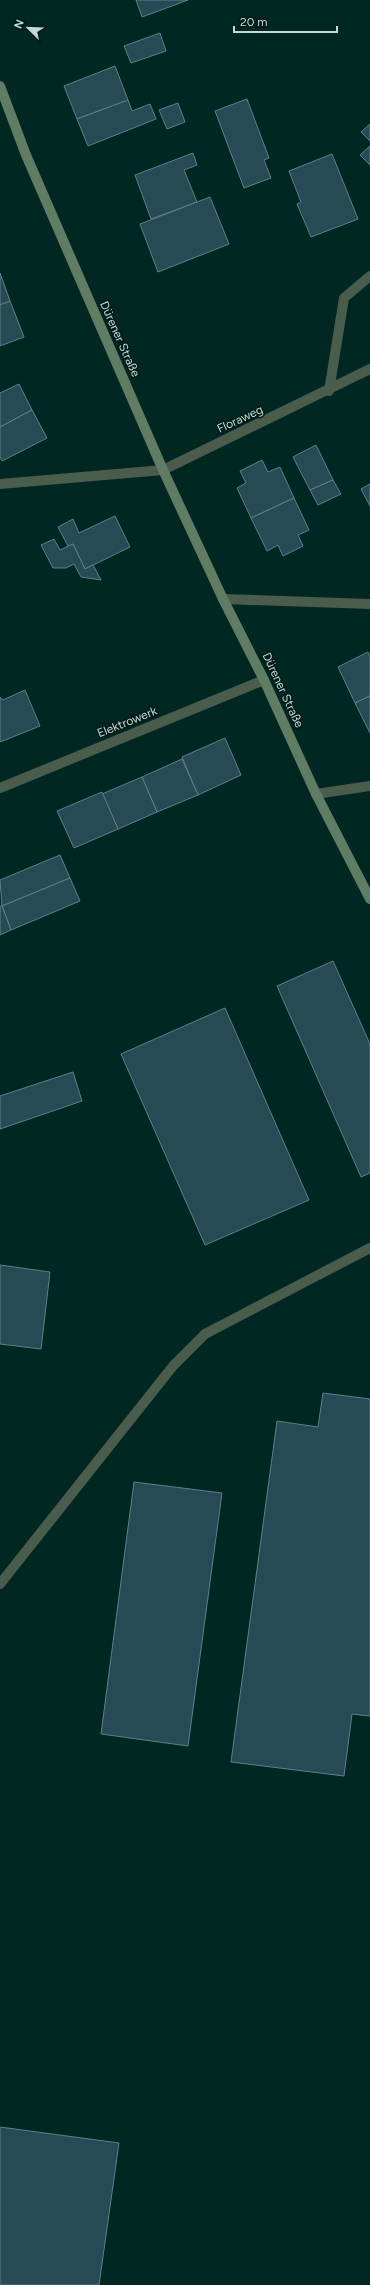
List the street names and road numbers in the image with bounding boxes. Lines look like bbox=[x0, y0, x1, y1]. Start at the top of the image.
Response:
street label: Dürener Straße bbox=[97, 299, 143, 379]
street label: Floraweg bbox=[215, 402, 265, 436]
street label: Dürener Straße bbox=[259, 650, 307, 730]
street label: Elektrowerk bbox=[95, 704, 159, 740]

